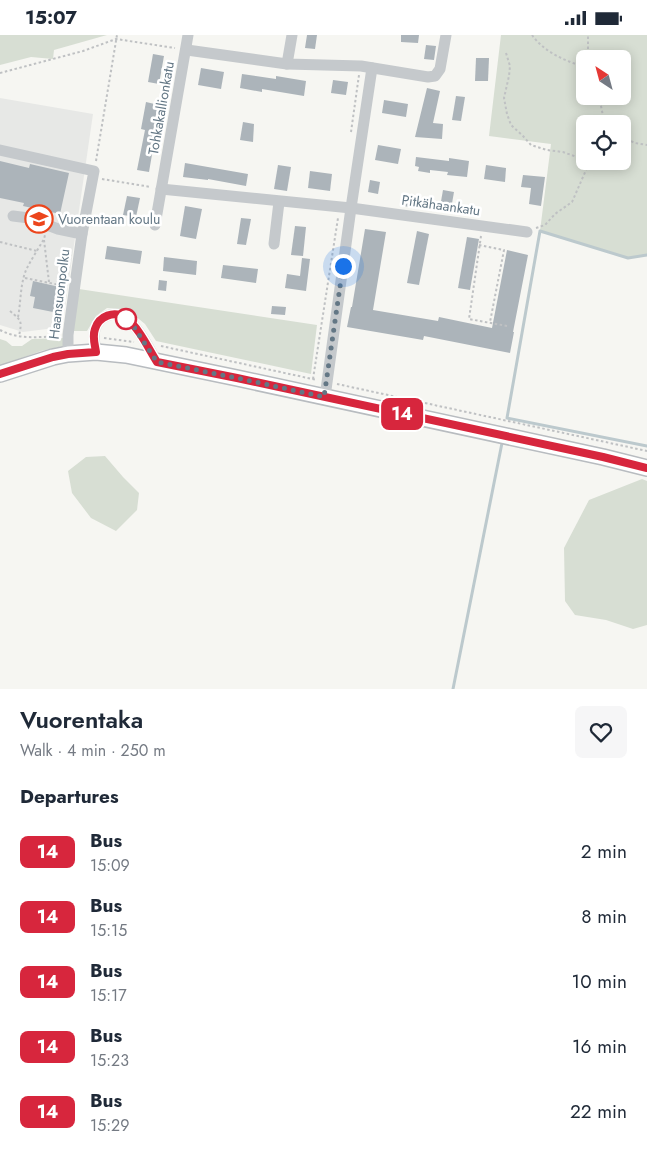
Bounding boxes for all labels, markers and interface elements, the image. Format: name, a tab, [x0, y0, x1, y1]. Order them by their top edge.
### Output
text: 15:07	[25, 4, 77, 31]
north arrow	[576, 50, 631, 105]
map controls	[576, 50, 631, 170]
street label: Tohkakallionkatu	[143, 60, 179, 156]
button: locate	[576, 115, 631, 170]
street label: Pitkähaankatu	[400, 190, 482, 220]
school or university icon: Vuorentaan koulu	[24, 204, 54, 234]
place label: Vuorentaan koulu	[58, 209, 160, 229]
street label: Haansuonpolku	[44, 248, 74, 340]
your location	[331, 254, 356, 279]
unlabelled marker	[115, 308, 137, 330]
line badge: 14	[380, 398, 424, 430]
text: 14	[391, 401, 413, 427]
text: Vuorentaka	[20, 702, 143, 737]
button: heart	[575, 706, 627, 758]
text: Walk · 4 min · 250 m	[20, 739, 166, 762]
text: Departures	[20, 783, 119, 810]
text: Bus	[90, 827, 122, 854]
text: 2 min	[581, 838, 627, 865]
text: 14	[37, 839, 58, 865]
text: 15:09	[90, 854, 130, 877]
text: Bus	[90, 892, 122, 919]
text: 8 min	[581, 903, 627, 930]
text: 14	[37, 904, 58, 930]
text: 15:15	[90, 919, 127, 942]
text: Bus	[90, 957, 122, 984]
text: 10 min	[572, 968, 627, 995]
text: 14	[37, 969, 58, 995]
text: 15:17	[90, 984, 127, 1007]
text: Bus	[90, 1022, 122, 1049]
text: 16 min	[572, 1033, 627, 1060]
text: 14	[37, 1034, 58, 1060]
text: 15:23	[90, 1049, 129, 1072]
text: Bus	[90, 1087, 122, 1114]
text: 22 min	[570, 1098, 627, 1125]
text: 14	[37, 1099, 58, 1125]
text: 15:29	[90, 1114, 129, 1137]

